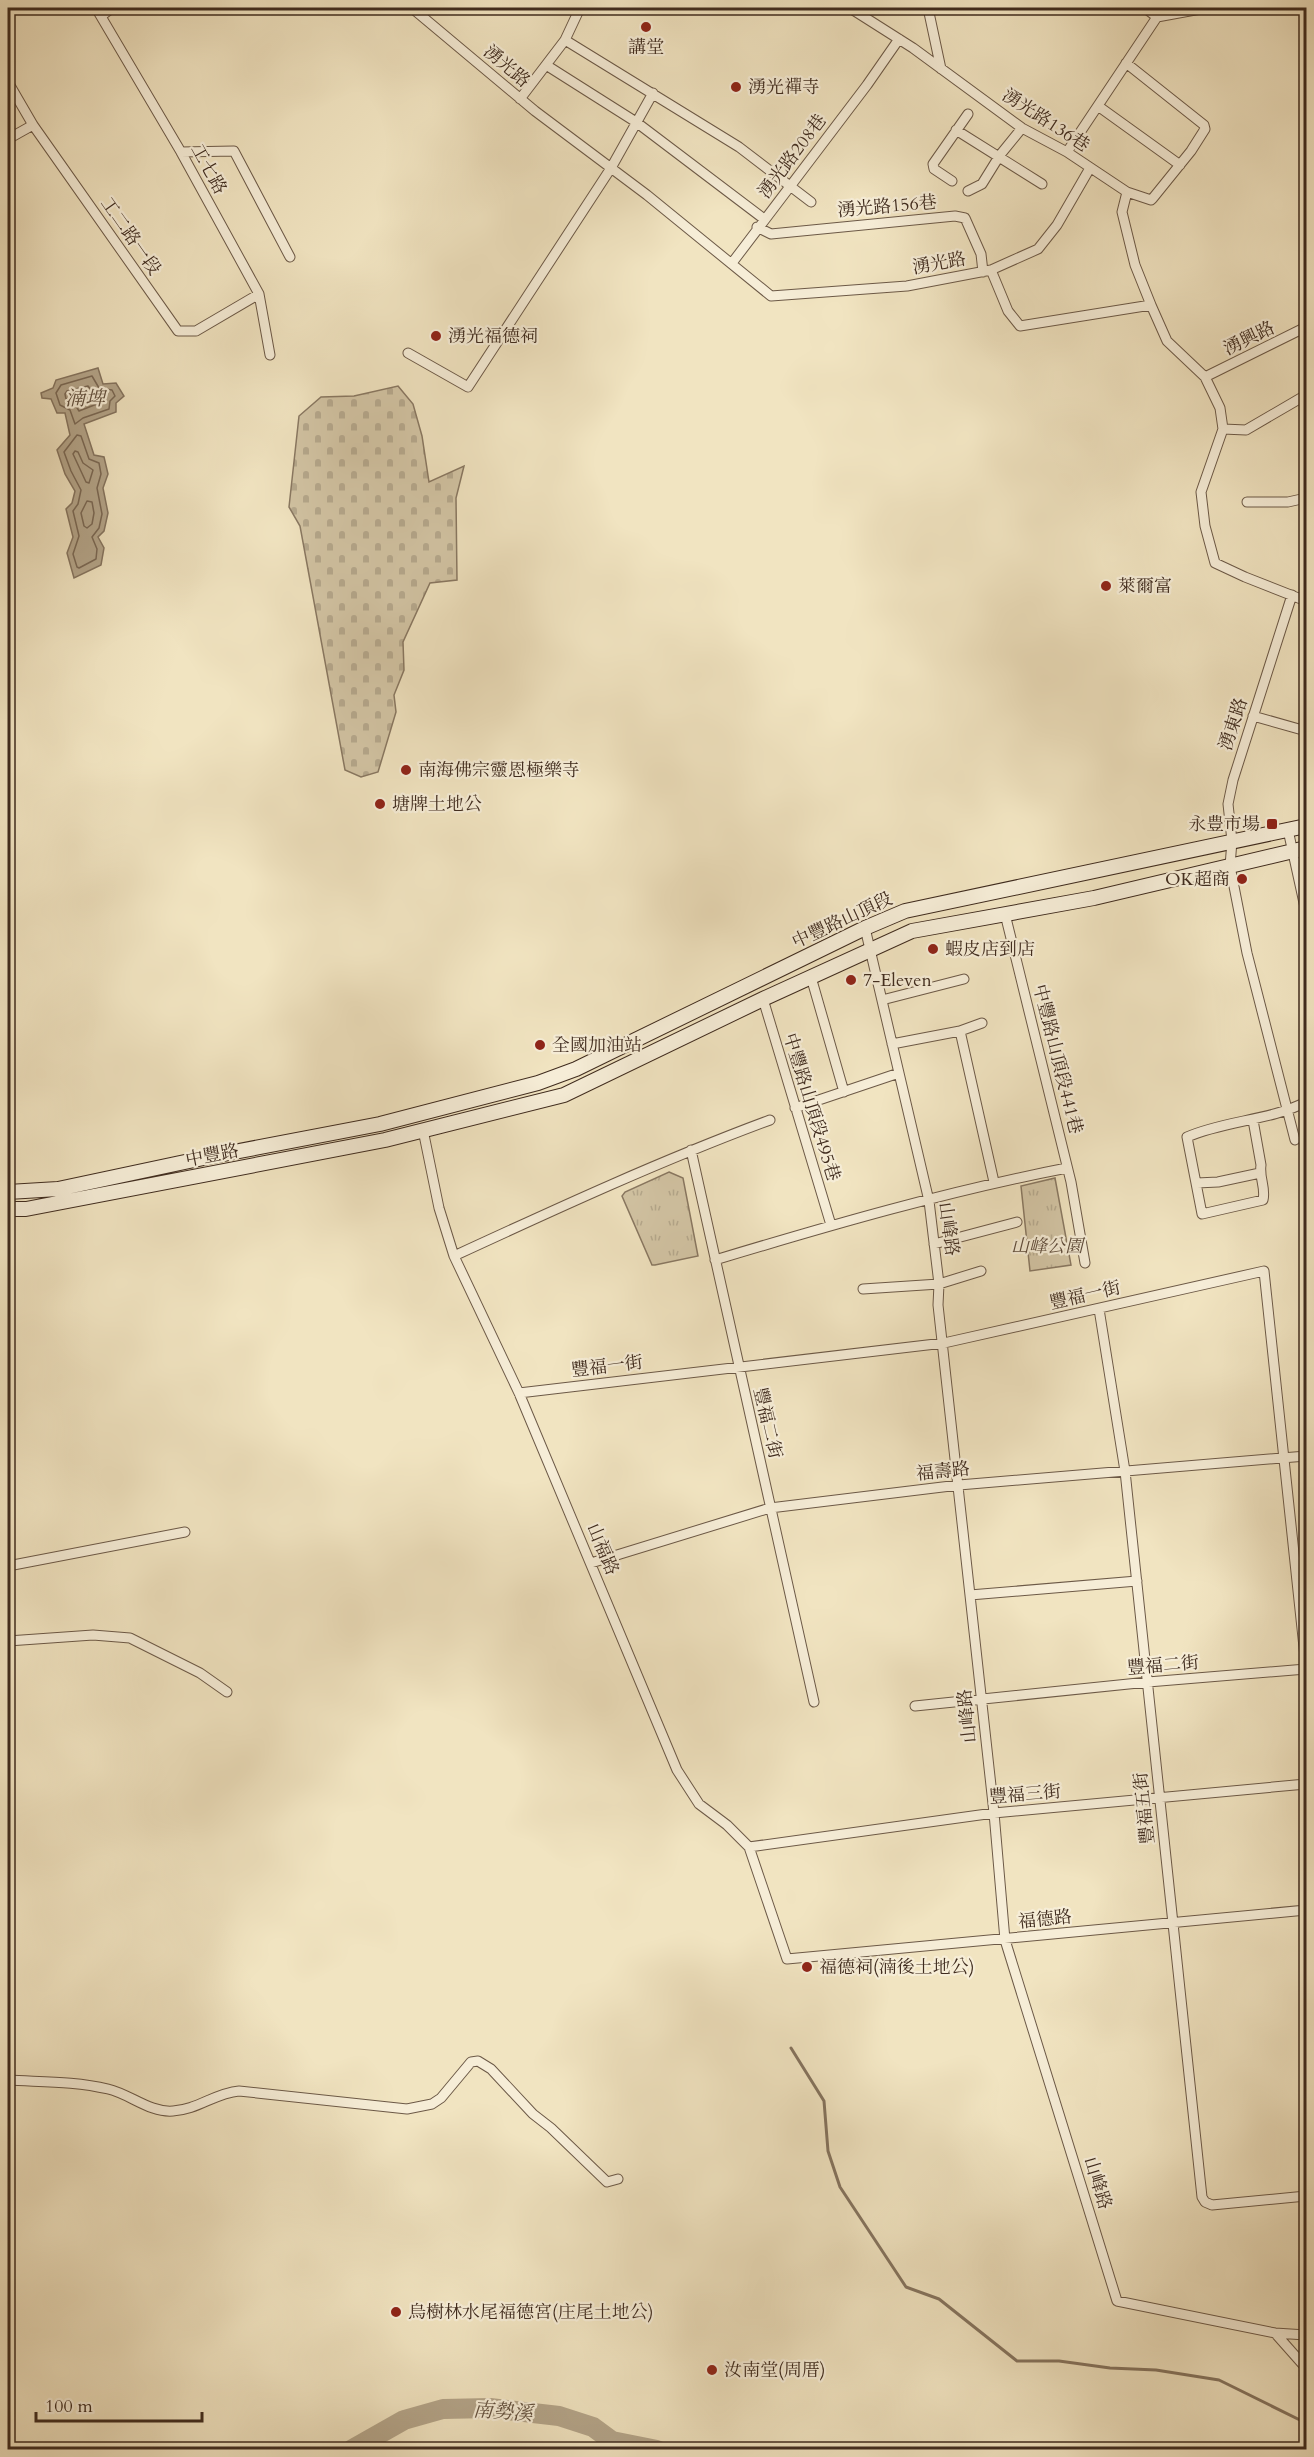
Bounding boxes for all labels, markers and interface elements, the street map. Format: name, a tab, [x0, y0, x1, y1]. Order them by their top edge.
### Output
marker: 講堂	[639, 20, 653, 34]
place label: 講堂	[628, 35, 664, 60]
street label: 湧光路	[478, 39, 535, 93]
place label: 湧光禪寺	[748, 75, 820, 100]
marker: 湧光禪寺	[729, 80, 743, 94]
street label: 湧光路136巷	[997, 83, 1094, 158]
street label: 湧光路208巷	[752, 109, 832, 204]
street label: 工七路	[185, 140, 233, 199]
street label: 湧光路156巷	[836, 190, 938, 223]
street label: 工二路一段	[95, 192, 167, 280]
street label: 湧光路	[910, 246, 968, 280]
street label: 湧興路	[1219, 315, 1279, 362]
place label: 湧光福德祠	[448, 324, 538, 349]
marker: 湧光福德祠	[429, 329, 443, 343]
water label: 湳埤	[65, 385, 108, 412]
place label: 萊爾富	[1118, 574, 1172, 599]
marker: 萊爾富	[1099, 579, 1113, 593]
street label: 湧東路	[1213, 695, 1254, 754]
place label: 南海佛宗靈恩極樂寺	[418, 758, 580, 783]
marker: 南海佛宗靈恩極樂寺	[399, 763, 413, 777]
place label: 塘牌土地公	[392, 792, 482, 817]
marker: 塘牌土地公	[373, 797, 387, 811]
place label: 永豊市場	[1188, 812, 1260, 837]
marker: 永豊市場	[1265, 817, 1279, 831]
place label: OK超商	[1165, 867, 1230, 892]
marker: OK超商	[1235, 872, 1249, 886]
street label: 中豐路山頂段	[788, 886, 896, 955]
place label: 蝦皮店到店	[945, 937, 1035, 962]
marker: 蝦皮店到店	[926, 942, 940, 956]
place label: 7-Eleven	[863, 968, 932, 993]
marker: 7-Eleven	[844, 973, 858, 987]
street label: 中豐路山頂段441巷	[1027, 982, 1088, 1137]
street label: 中豐路山頂段495巷	[777, 1030, 846, 1184]
place label: 全國加油站	[552, 1033, 642, 1058]
marker: 全國加油站	[533, 1038, 547, 1052]
street label: 中豐路	[183, 1138, 241, 1173]
street label: 山峰路	[932, 1201, 965, 1258]
park label: 山峰公園	[1011, 1234, 1086, 1259]
street label: 豐福一街	[1047, 1275, 1123, 1316]
street label: 豐福一街	[570, 1350, 644, 1383]
street label: 豐福二街	[747, 1385, 788, 1461]
street label: 福壽路	[915, 1456, 971, 1487]
street label: 山福路	[580, 1519, 625, 1579]
street label: 豐福二街	[1126, 1650, 1200, 1681]
street label: 山峰路	[952, 1688, 983, 1744]
street label: 豐福五街	[1128, 1771, 1161, 1845]
street label: 豐福三街	[988, 1779, 1062, 1810]
street label: 福德路	[1017, 1904, 1073, 1935]
place label: 福德祠(湳後土地公)	[819, 1955, 974, 1980]
marker: 福德祠(湳後土地公)	[800, 1960, 814, 1974]
street label: 山峰路	[1078, 2154, 1117, 2213]
place label: 烏樹林水尾福德宮(庄尾土地公)	[408, 2300, 653, 2325]
marker: 烏樹林水尾福德宮(庄尾土地公)	[389, 2305, 403, 2319]
place label: 汝南堂(周厝)	[724, 2358, 825, 2383]
marker: 汝南堂(周厝)	[705, 2363, 719, 2377]
scale bar	[36, 2385, 202, 2423]
text: 100 m	[45, 2394, 93, 2419]
water label: 南勢溪	[472, 2396, 536, 2427]

